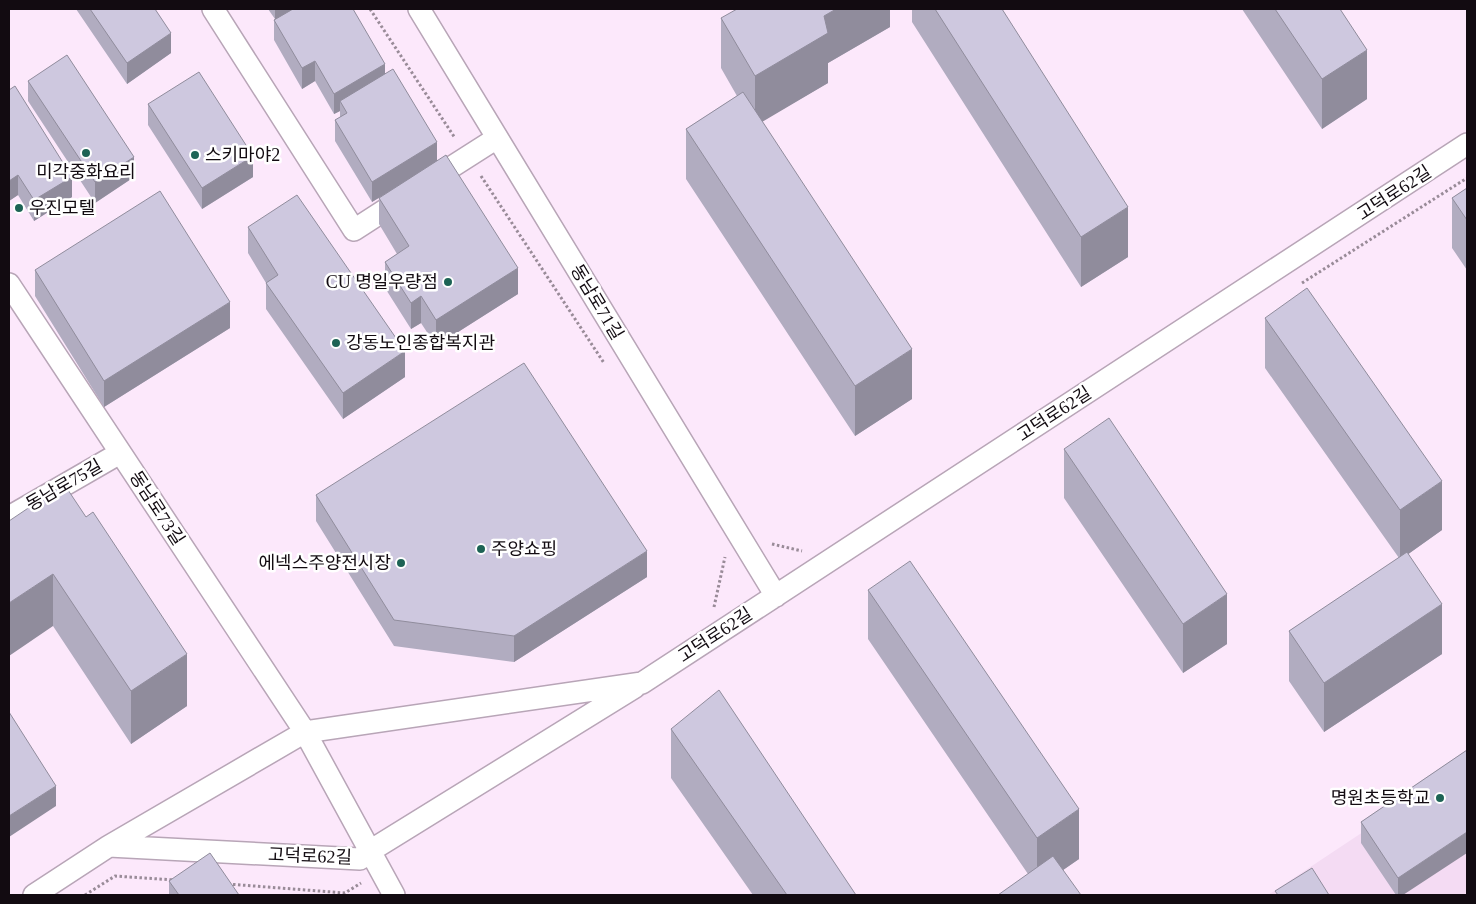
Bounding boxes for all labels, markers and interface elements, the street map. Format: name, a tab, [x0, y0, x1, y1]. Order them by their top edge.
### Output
place label: 스키마야2	[205, 145, 280, 165]
marker: 미각중화요리	[80, 147, 92, 159]
marker: 스키마야2	[189, 149, 201, 161]
place label: 미각중화요리	[36, 162, 136, 182]
street label: 고덕로62길	[1353, 162, 1435, 224]
place label: 우진모텔	[29, 198, 95, 218]
marker: 우진모텔	[13, 202, 25, 214]
street label: 동남로71길	[567, 261, 627, 343]
place label: CU 명일우량점	[326, 272, 438, 292]
marker: CU 명일우량점	[442, 276, 454, 288]
place label: 강동노인종합복지관	[346, 333, 495, 353]
marker: 강동노인종합복지관	[330, 337, 342, 349]
street label: 고덕로62길	[1013, 383, 1095, 445]
street label: 동남로75길	[23, 455, 105, 515]
street label: 동남로73길	[126, 467, 188, 549]
place label: 주양쇼핑	[491, 539, 557, 559]
marker: 주양쇼핑	[475, 543, 487, 555]
place label: 에넥스주양전시장	[259, 553, 391, 573]
marker: 에넥스주양전시장	[395, 557, 407, 569]
street label: 고덕로62길	[674, 604, 756, 666]
place label: 명원초등학교	[1331, 788, 1430, 808]
marker: 명원초등학교	[1434, 792, 1446, 804]
street label: 고덕로62길	[268, 845, 352, 867]

